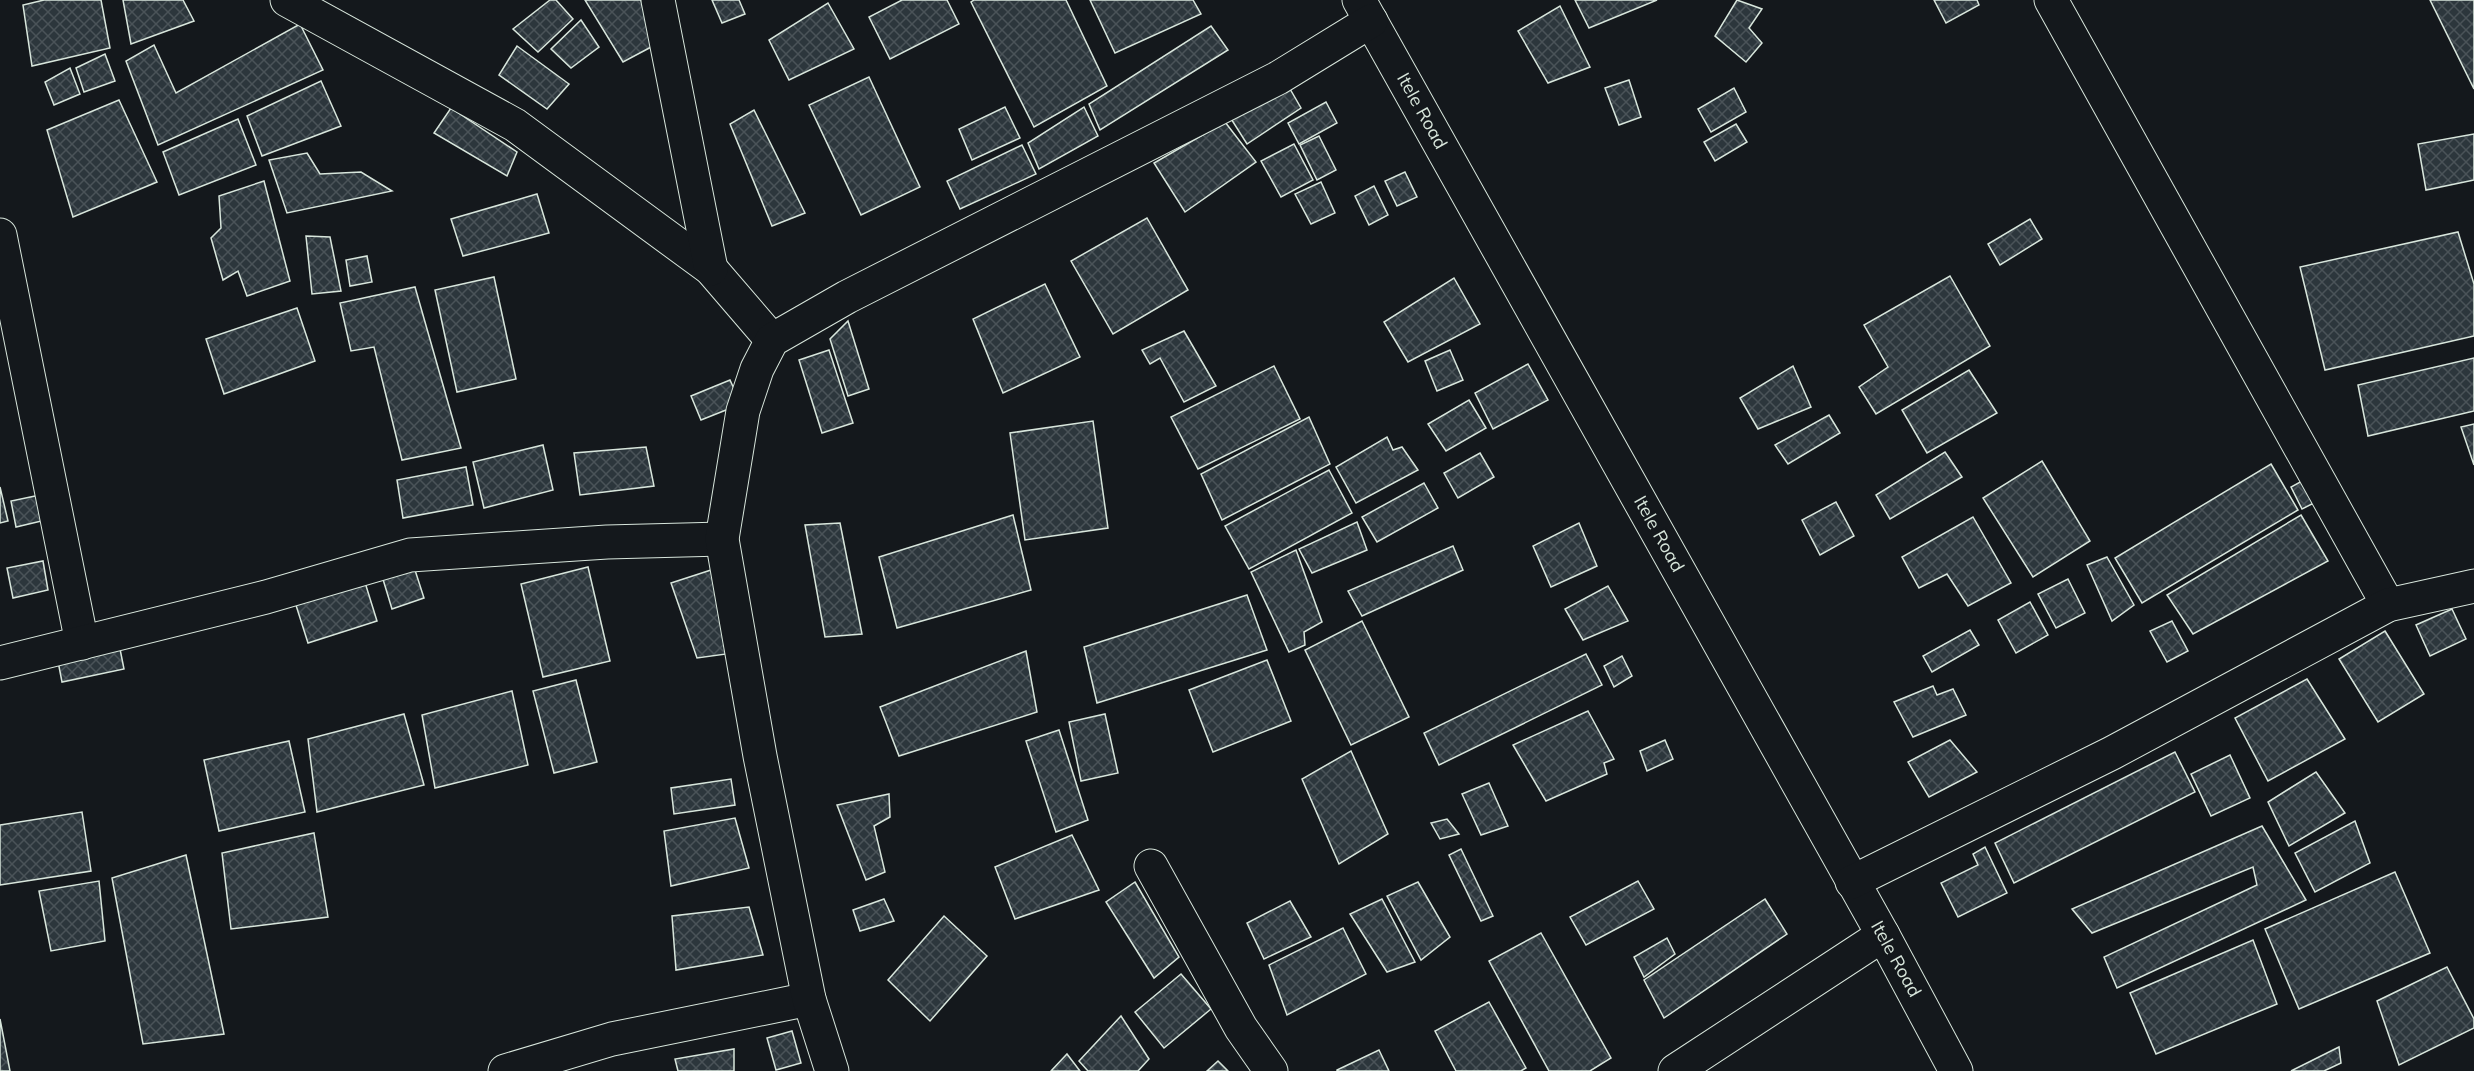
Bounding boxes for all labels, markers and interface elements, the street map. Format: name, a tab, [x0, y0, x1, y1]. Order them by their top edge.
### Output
street label: Itele Road	[1392, 69, 1453, 153]
street label: Itele Road	[1629, 492, 1690, 576]
street label: Itele Road	[1866, 917, 1927, 1001]

